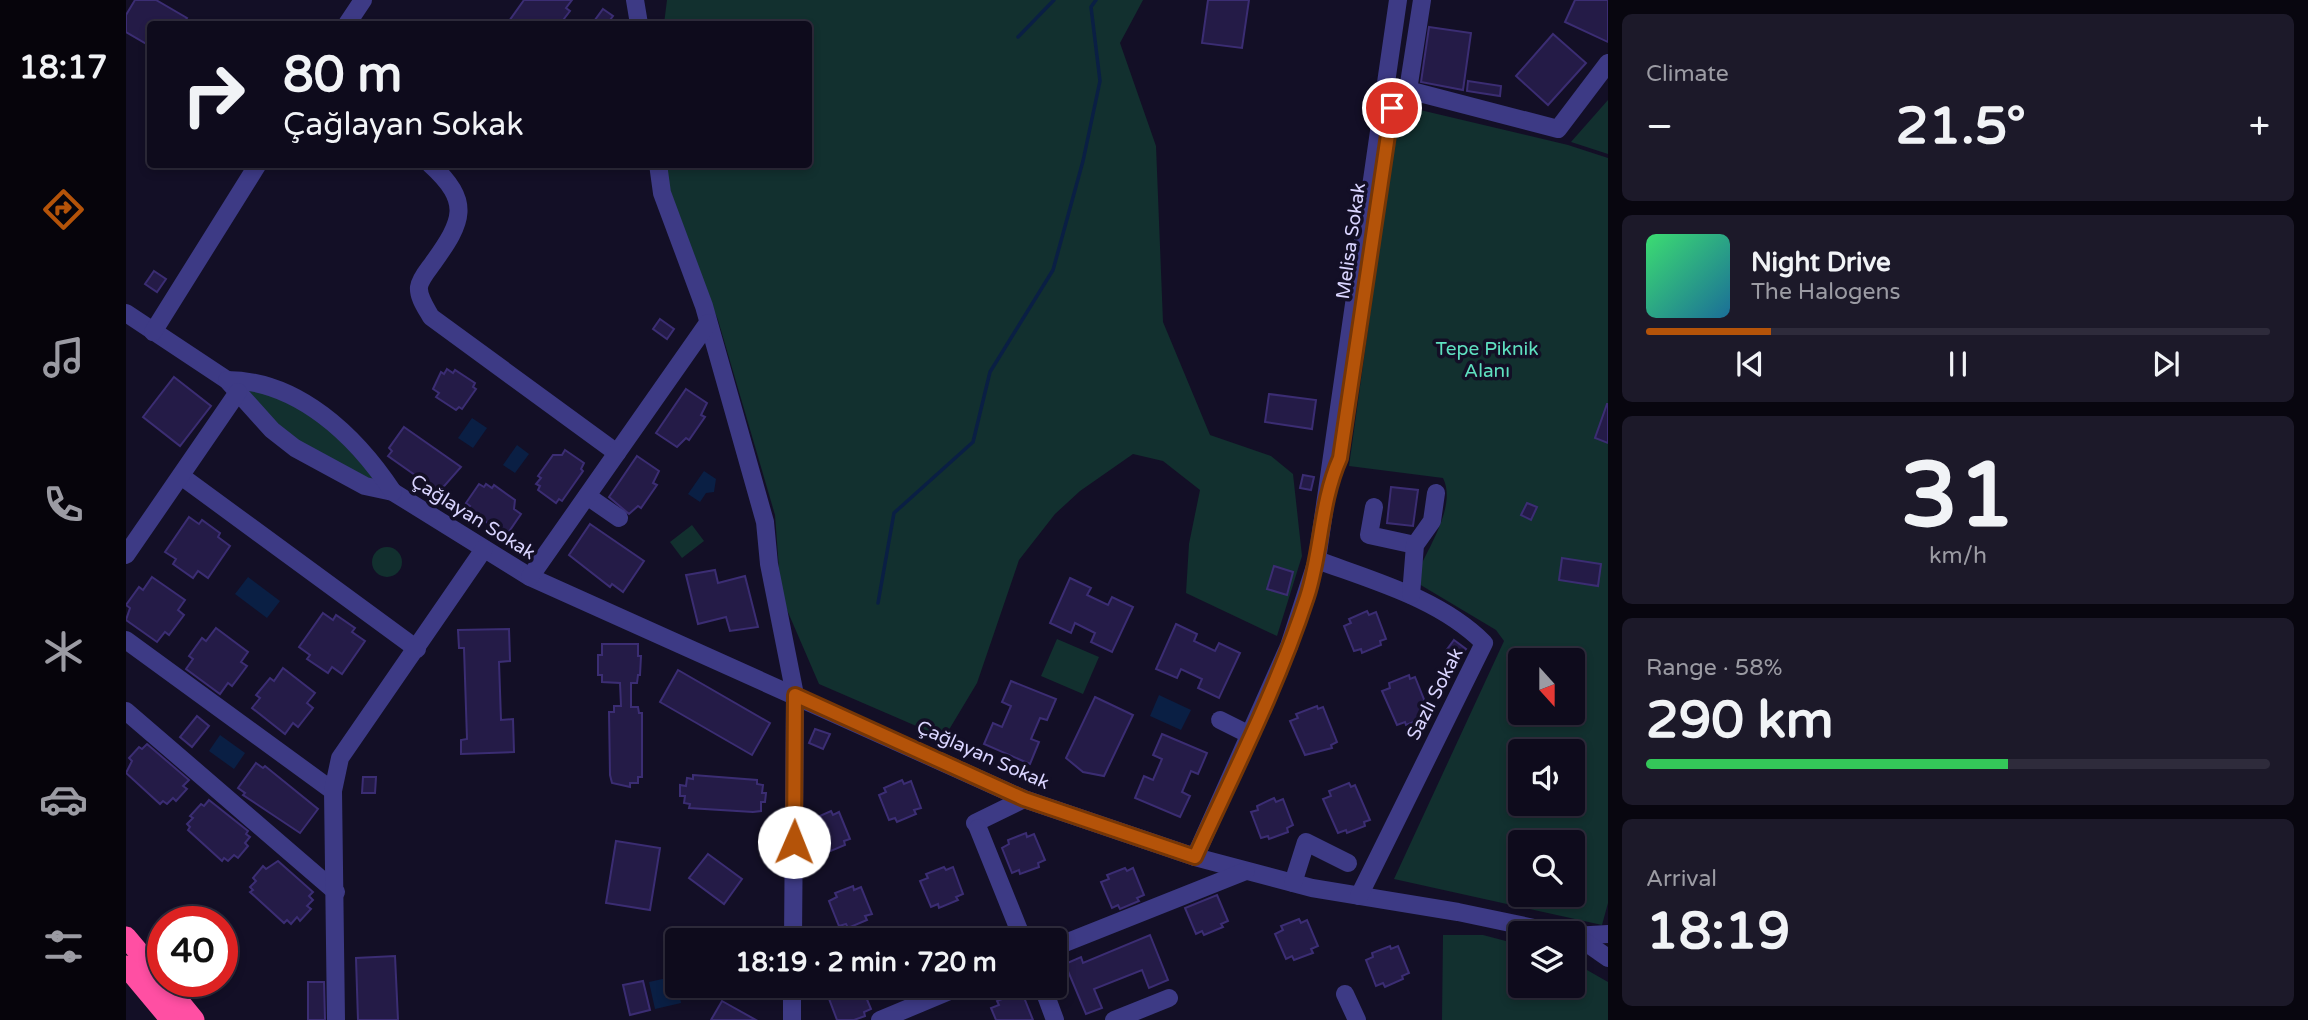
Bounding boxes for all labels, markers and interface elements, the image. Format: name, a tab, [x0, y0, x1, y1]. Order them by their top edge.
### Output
text: 80 m	[283, 46, 402, 105]
text: 18:17	[19, 49, 107, 87]
icon: right	[168, 49, 259, 140]
text: Climate	[1646, 60, 1729, 88]
pin	[1362, 78, 1422, 138]
icon: arrive	[1373, 89, 1411, 127]
text: 21.5°	[1896, 95, 2026, 158]
text: −	[1646, 104, 1673, 150]
text: +	[2249, 104, 2270, 150]
text: Çağlayan Sokak	[283, 106, 524, 144]
street label: Melisa Sokak	[1332, 181, 1370, 301]
icon: directions	[39, 185, 88, 234]
text: Night Drive	[1751, 247, 1891, 278]
text: The Halogens	[1751, 278, 1900, 306]
icon: music	[39, 333, 88, 382]
park label: Tepe Piknik Alanı	[1435, 338, 1539, 382]
icon: previous	[1731, 345, 1769, 383]
icon: pause	[1939, 345, 1977, 383]
icon: next	[2147, 345, 2185, 383]
text: 31	[1901, 441, 2015, 551]
street label: Çağlayan Sokak	[407, 470, 539, 564]
icon: phone	[39, 480, 88, 529]
text: km/h	[1929, 542, 1987, 570]
icon: climate	[39, 627, 88, 676]
street label: Sazlı Sokak	[1402, 644, 1468, 744]
north arrow	[1508, 648, 1586, 724]
map controls	[1508, 648, 1585, 998]
text: Range · 58%	[1646, 654, 1782, 682]
text: 290 km	[1646, 689, 1834, 752]
street label: Çağlayan Sokak	[913, 716, 1053, 794]
button: sound	[1508, 739, 1585, 816]
icon: car	[39, 775, 88, 824]
position arrow	[757, 805, 831, 879]
button: search	[1508, 830, 1585, 907]
text: Arrival	[1646, 865, 1717, 893]
text: 18:19	[1646, 900, 1790, 963]
speed limit sign: 40	[147, 906, 238, 997]
button: layers	[1508, 921, 1585, 998]
icon: filters	[39, 922, 88, 971]
text: 18:19 · 2 min · 720 m	[735, 947, 997, 978]

